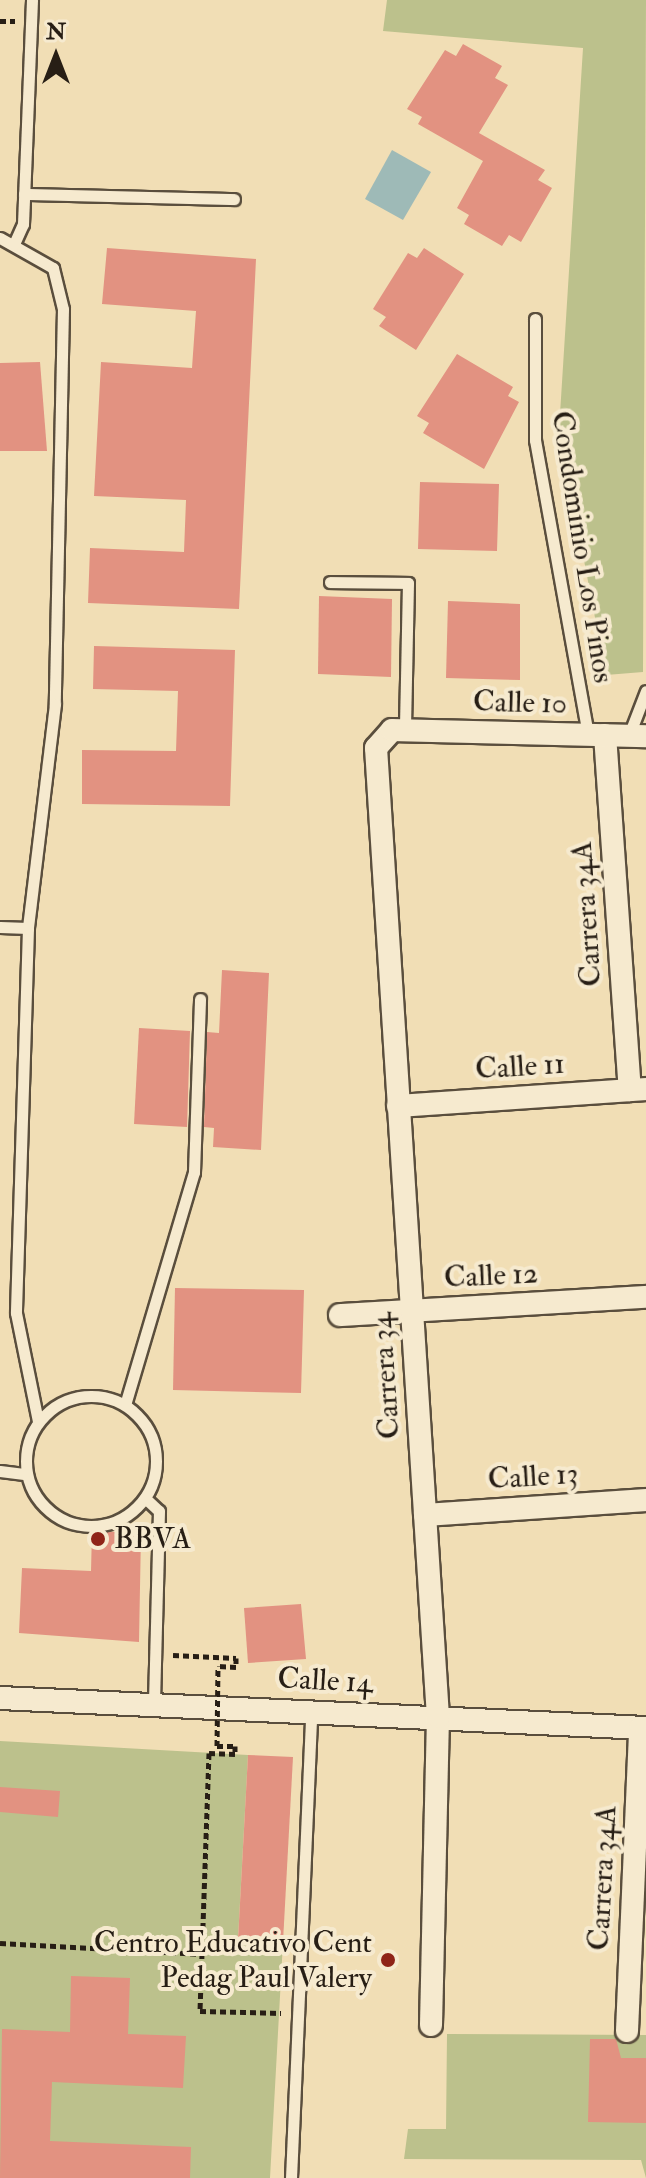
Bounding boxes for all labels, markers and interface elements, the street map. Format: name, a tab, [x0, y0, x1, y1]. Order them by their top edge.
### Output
north arrow	[16, 16, 96, 96]
text: N	[46, 18, 66, 46]
street label: Condominio Los Pinos	[543, 409, 621, 685]
street label: Calle 10	[473, 684, 567, 722]
street label: Carrera 34A	[564, 840, 610, 988]
street label: Calle 11	[474, 1046, 566, 1088]
street label: Calle 12	[443, 1256, 539, 1296]
street label: Carrera 34	[364, 1312, 408, 1440]
street label: Calle 13	[487, 1456, 579, 1498]
place label: BBVA	[114, 1521, 191, 1557]
marker: BBVA	[89, 1530, 107, 1548]
street label: Calle 14	[277, 1661, 373, 1701]
street label: Carrera 34A	[581, 1804, 625, 1952]
place label: Centro Educativo Cent Pedag Paul Valery	[94, 1925, 372, 1996]
marker: Centro Educativo Cent Pedag Paul Valery	[379, 1951, 397, 1969]

